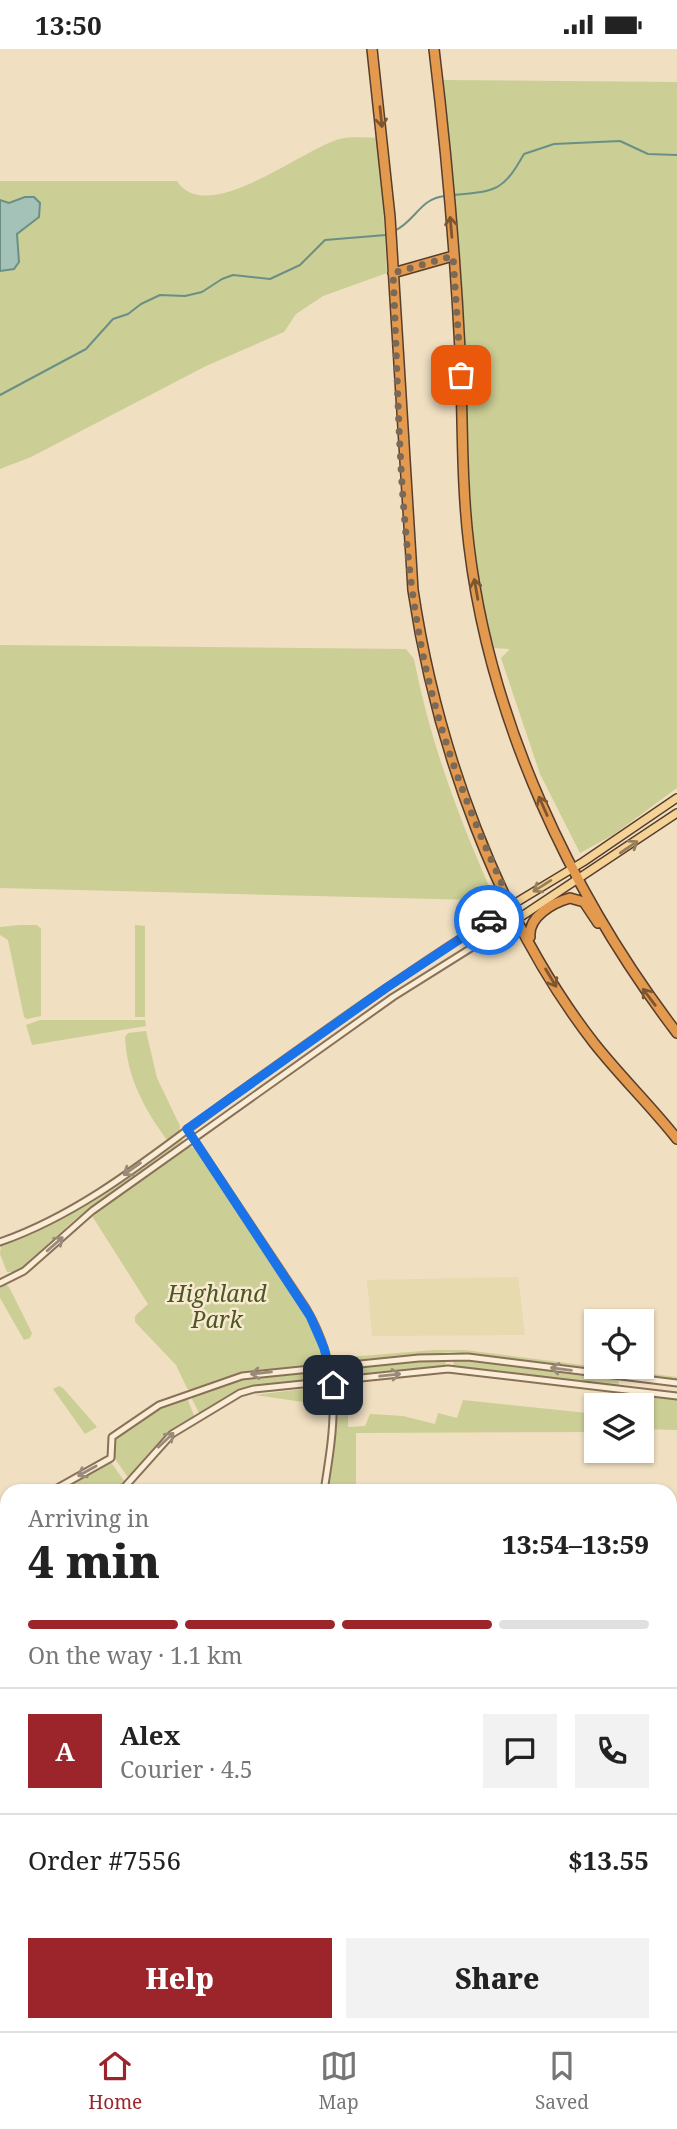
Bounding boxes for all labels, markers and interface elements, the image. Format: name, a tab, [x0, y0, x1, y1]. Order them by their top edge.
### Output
text: 13:50	[35, 7, 102, 43]
one-way arrow	[375, 105, 388, 127]
one-way arrow	[444, 216, 457, 239]
pin	[431, 345, 491, 405]
icon: bag	[442, 356, 480, 394]
one-way arrow	[469, 578, 482, 601]
one-way arrow	[536, 795, 549, 817]
one-way arrow	[619, 839, 638, 854]
one-way arrow	[533, 880, 553, 894]
courier	[454, 885, 524, 955]
icon: car	[470, 901, 508, 939]
one-way arrow	[545, 967, 559, 987]
one-way arrow	[642, 988, 657, 1006]
one-way arrow	[123, 1162, 142, 1176]
one-way arrow	[46, 1236, 64, 1252]
park label: Highland Park	[166, 1277, 267, 1335]
map controls	[584, 1309, 654, 1463]
button: locate	[584, 1309, 654, 1379]
pin	[303, 1355, 363, 1415]
one-way arrow	[550, 1362, 573, 1375]
icon: home	[314, 1366, 352, 1404]
one-way arrow	[251, 1367, 273, 1380]
one-way arrow	[378, 1368, 401, 1381]
button: layers	[584, 1393, 654, 1463]
one-way arrow	[157, 1432, 175, 1448]
one-way arrow	[77, 1464, 97, 1478]
text: Arriving in	[28, 1502, 149, 1534]
text: 13:54–13:59	[502, 1526, 649, 1562]
text: 4 min	[28, 1529, 160, 1591]
text: On the way · 1.1 km	[28, 1639, 243, 1671]
button: chat	[483, 1714, 557, 1788]
button: phone	[575, 1714, 649, 1788]
text: Alex	[120, 1717, 180, 1753]
text: A	[55, 1733, 75, 1769]
text: Courier · 4.5	[120, 1753, 253, 1785]
text: Order #7556	[28, 1842, 181, 1878]
text: $13.55	[568, 1842, 649, 1878]
button: Help	[28, 1938, 332, 2018]
button: Share	[346, 1938, 649, 2018]
tab: Home	[88, 2047, 142, 2115]
tab: Map	[319, 2047, 359, 2115]
tab: Saved	[535, 2047, 589, 2115]

